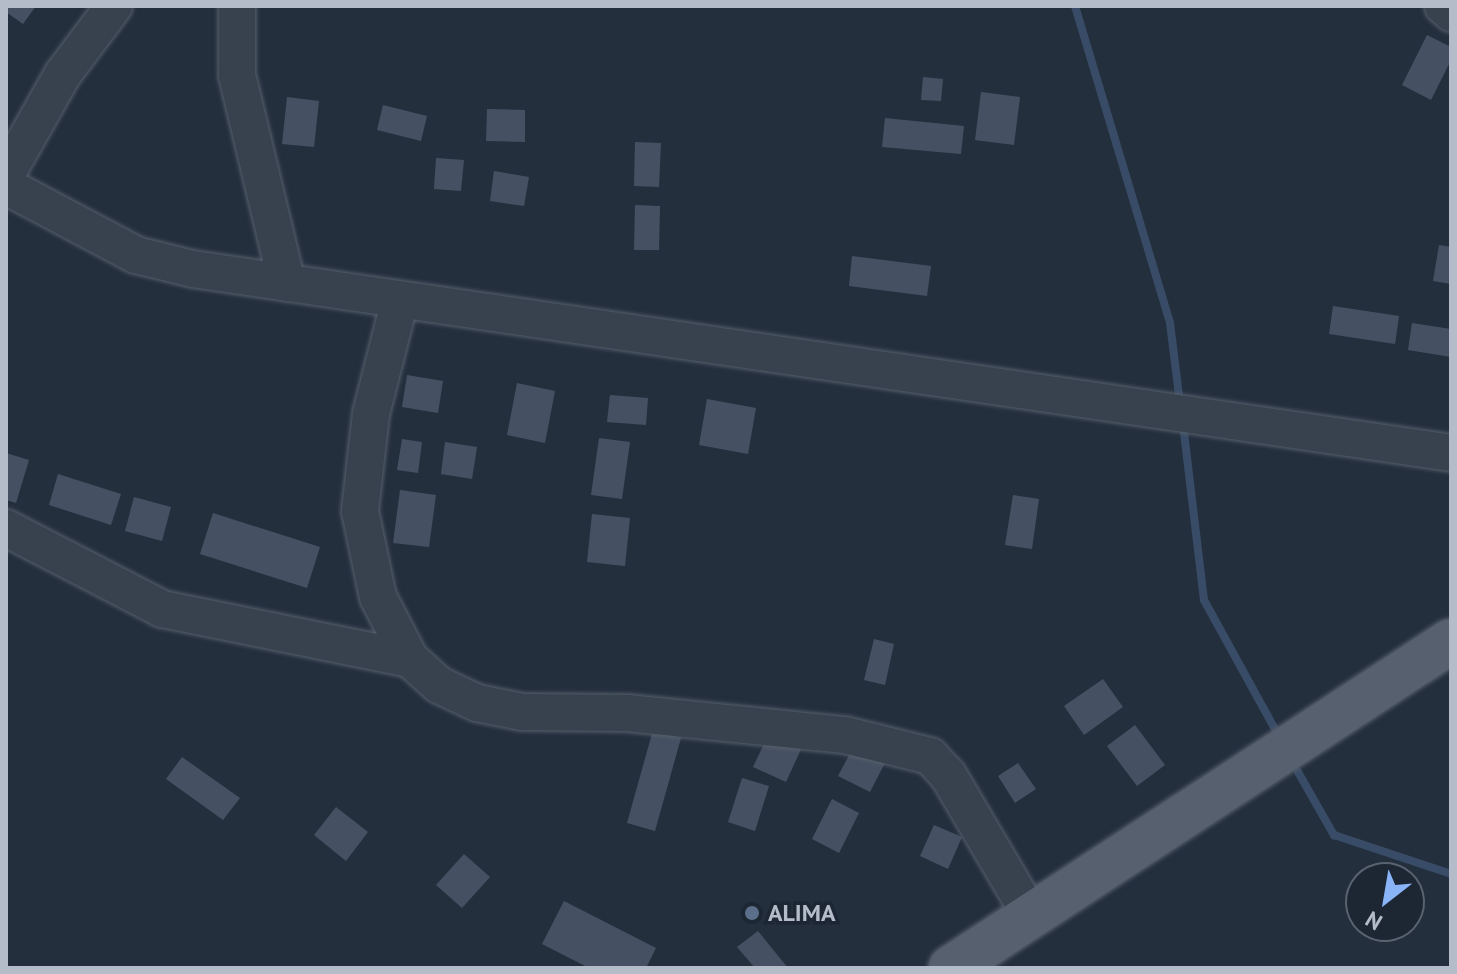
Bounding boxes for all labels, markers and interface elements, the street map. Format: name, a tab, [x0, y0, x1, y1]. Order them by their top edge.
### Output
north arrow	[1345, 862, 1425, 942]
place label: ALIMA	[768, 899, 835, 927]
marker: ALIMA	[743, 904, 761, 922]
text: N	[1360, 905, 1387, 937]

